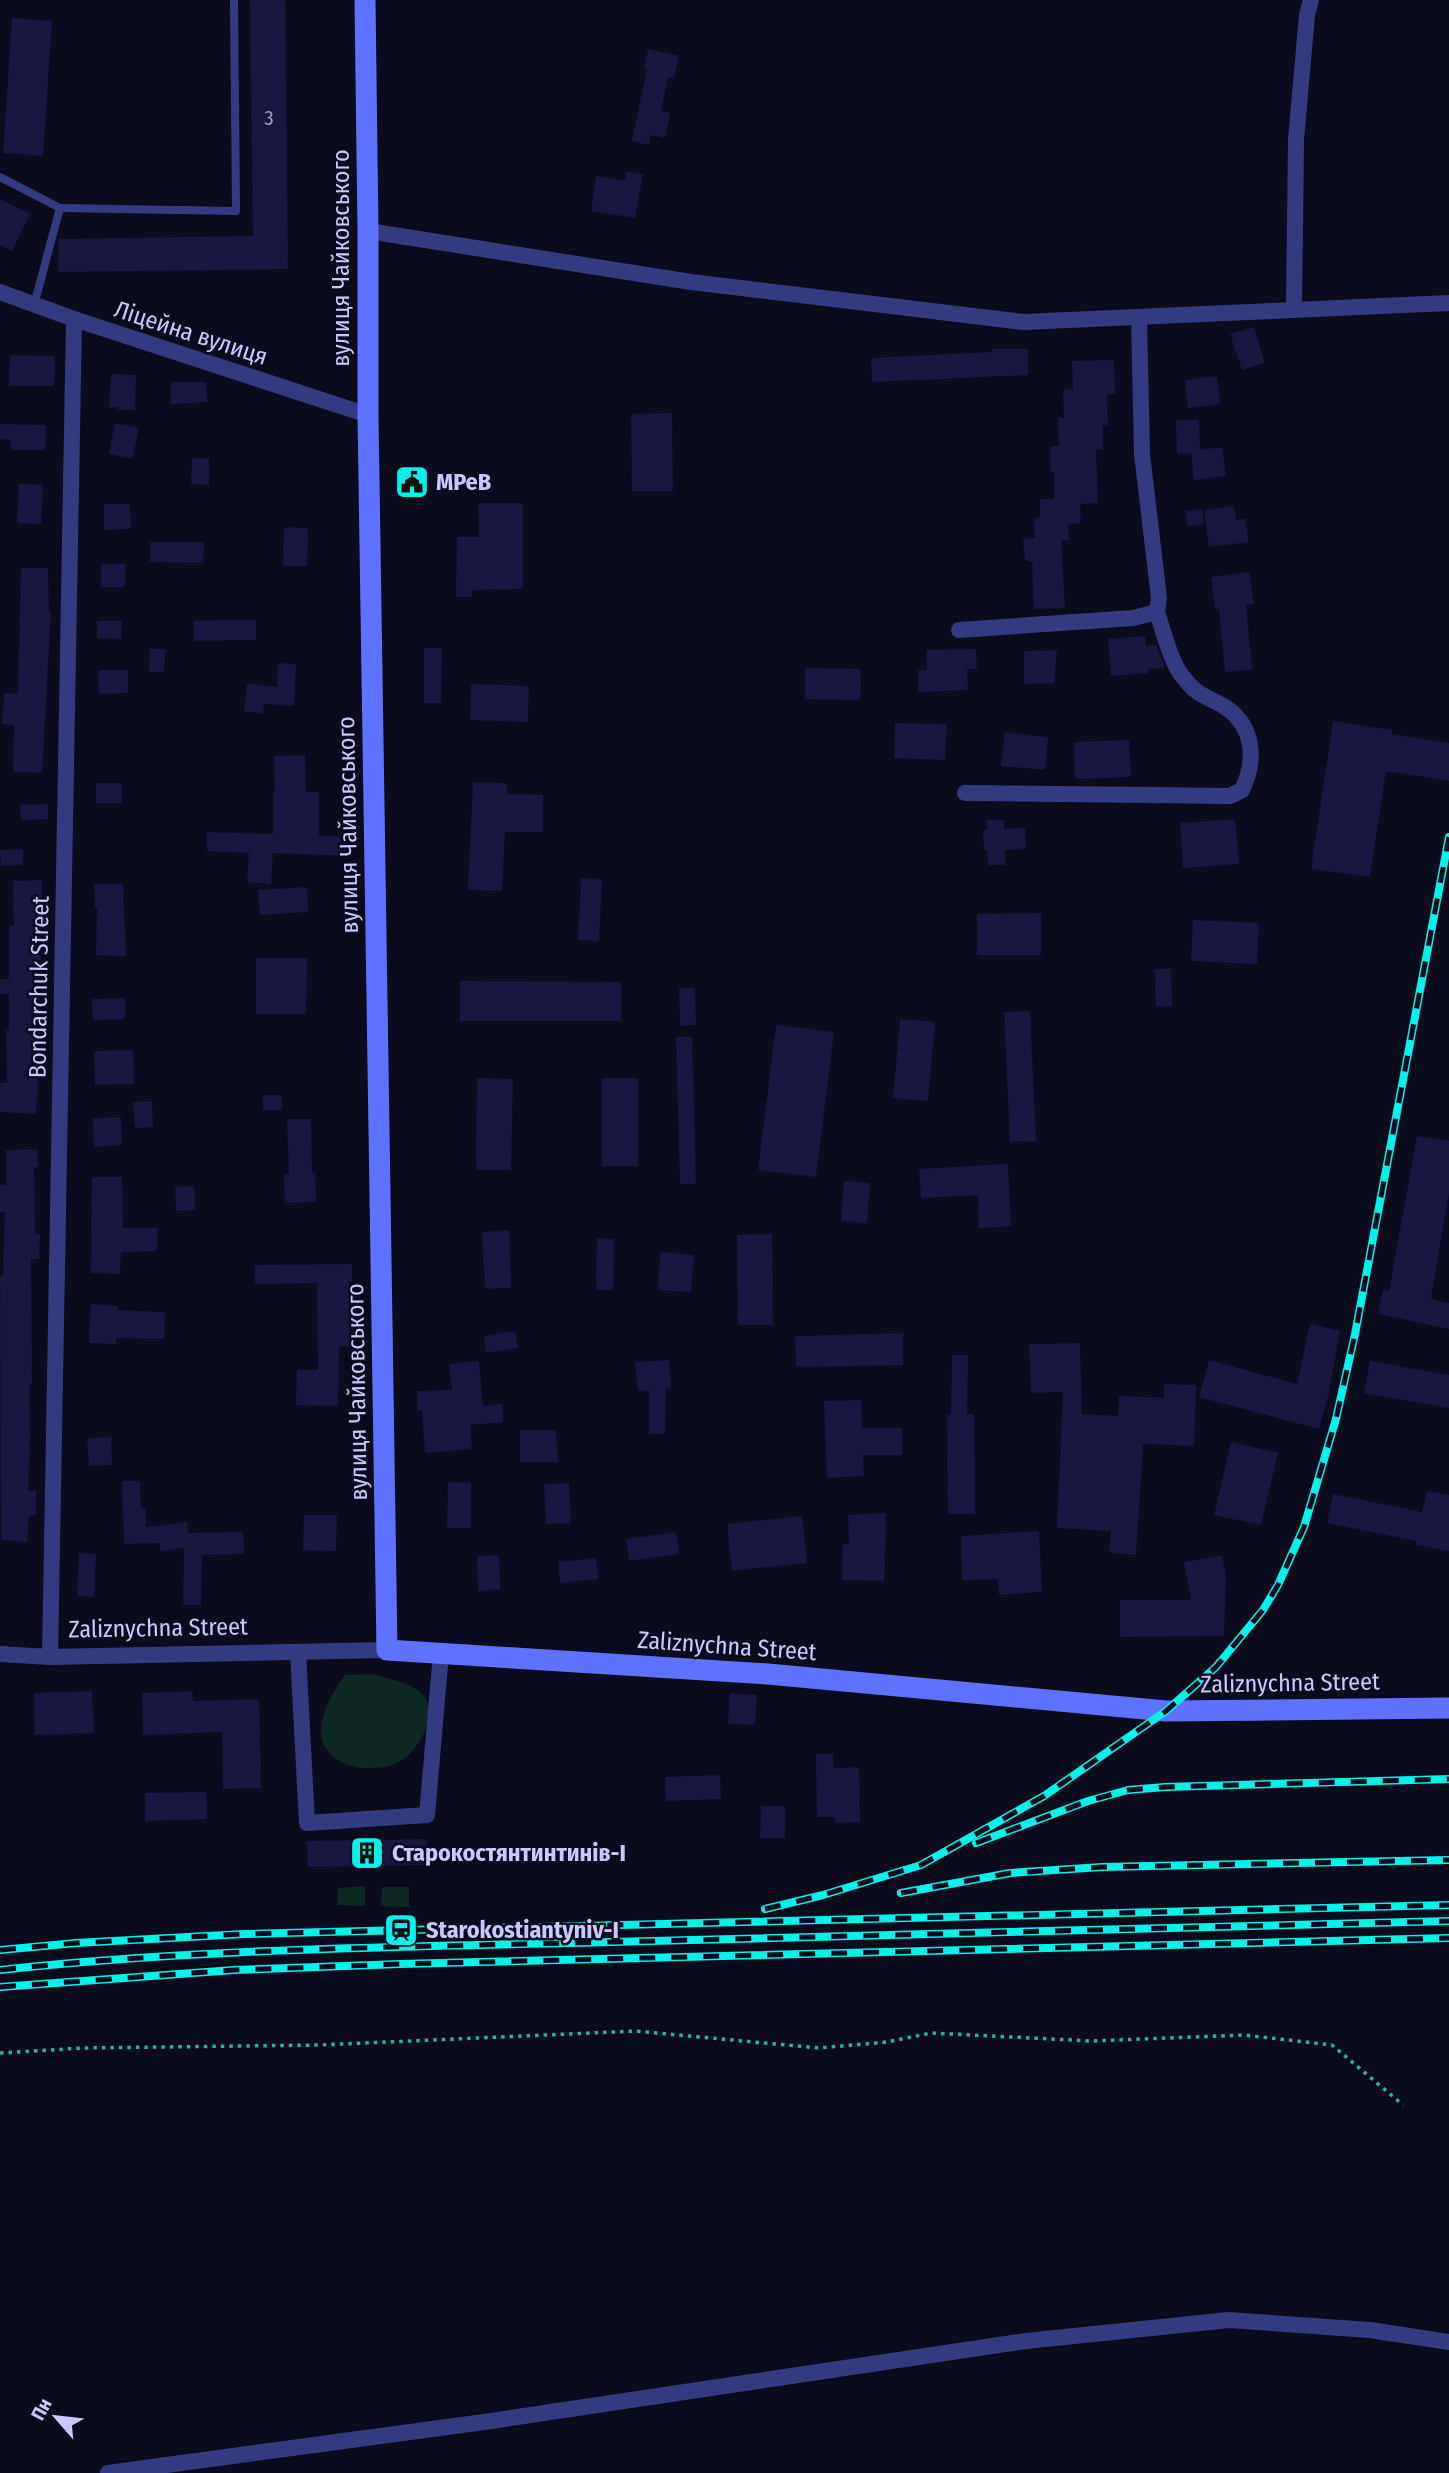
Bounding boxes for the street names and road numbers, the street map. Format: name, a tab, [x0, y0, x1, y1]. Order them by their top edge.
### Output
street label: вулиця Чайковського	[327, 149, 355, 367]
street label: Ліцейна вулиця	[111, 295, 271, 371]
street label: вулиця Чайковського	[332, 716, 364, 934]
street label: Bondarchuk Street	[23, 896, 55, 1078]
street label: вулиця Чайковського	[341, 1283, 373, 1501]
street label: Zaliznychna Street	[68, 1612, 248, 1644]
street label: Zaliznychna Street	[637, 1626, 818, 1666]
street label: Zaliznychna Street	[1200, 1667, 1380, 1699]

